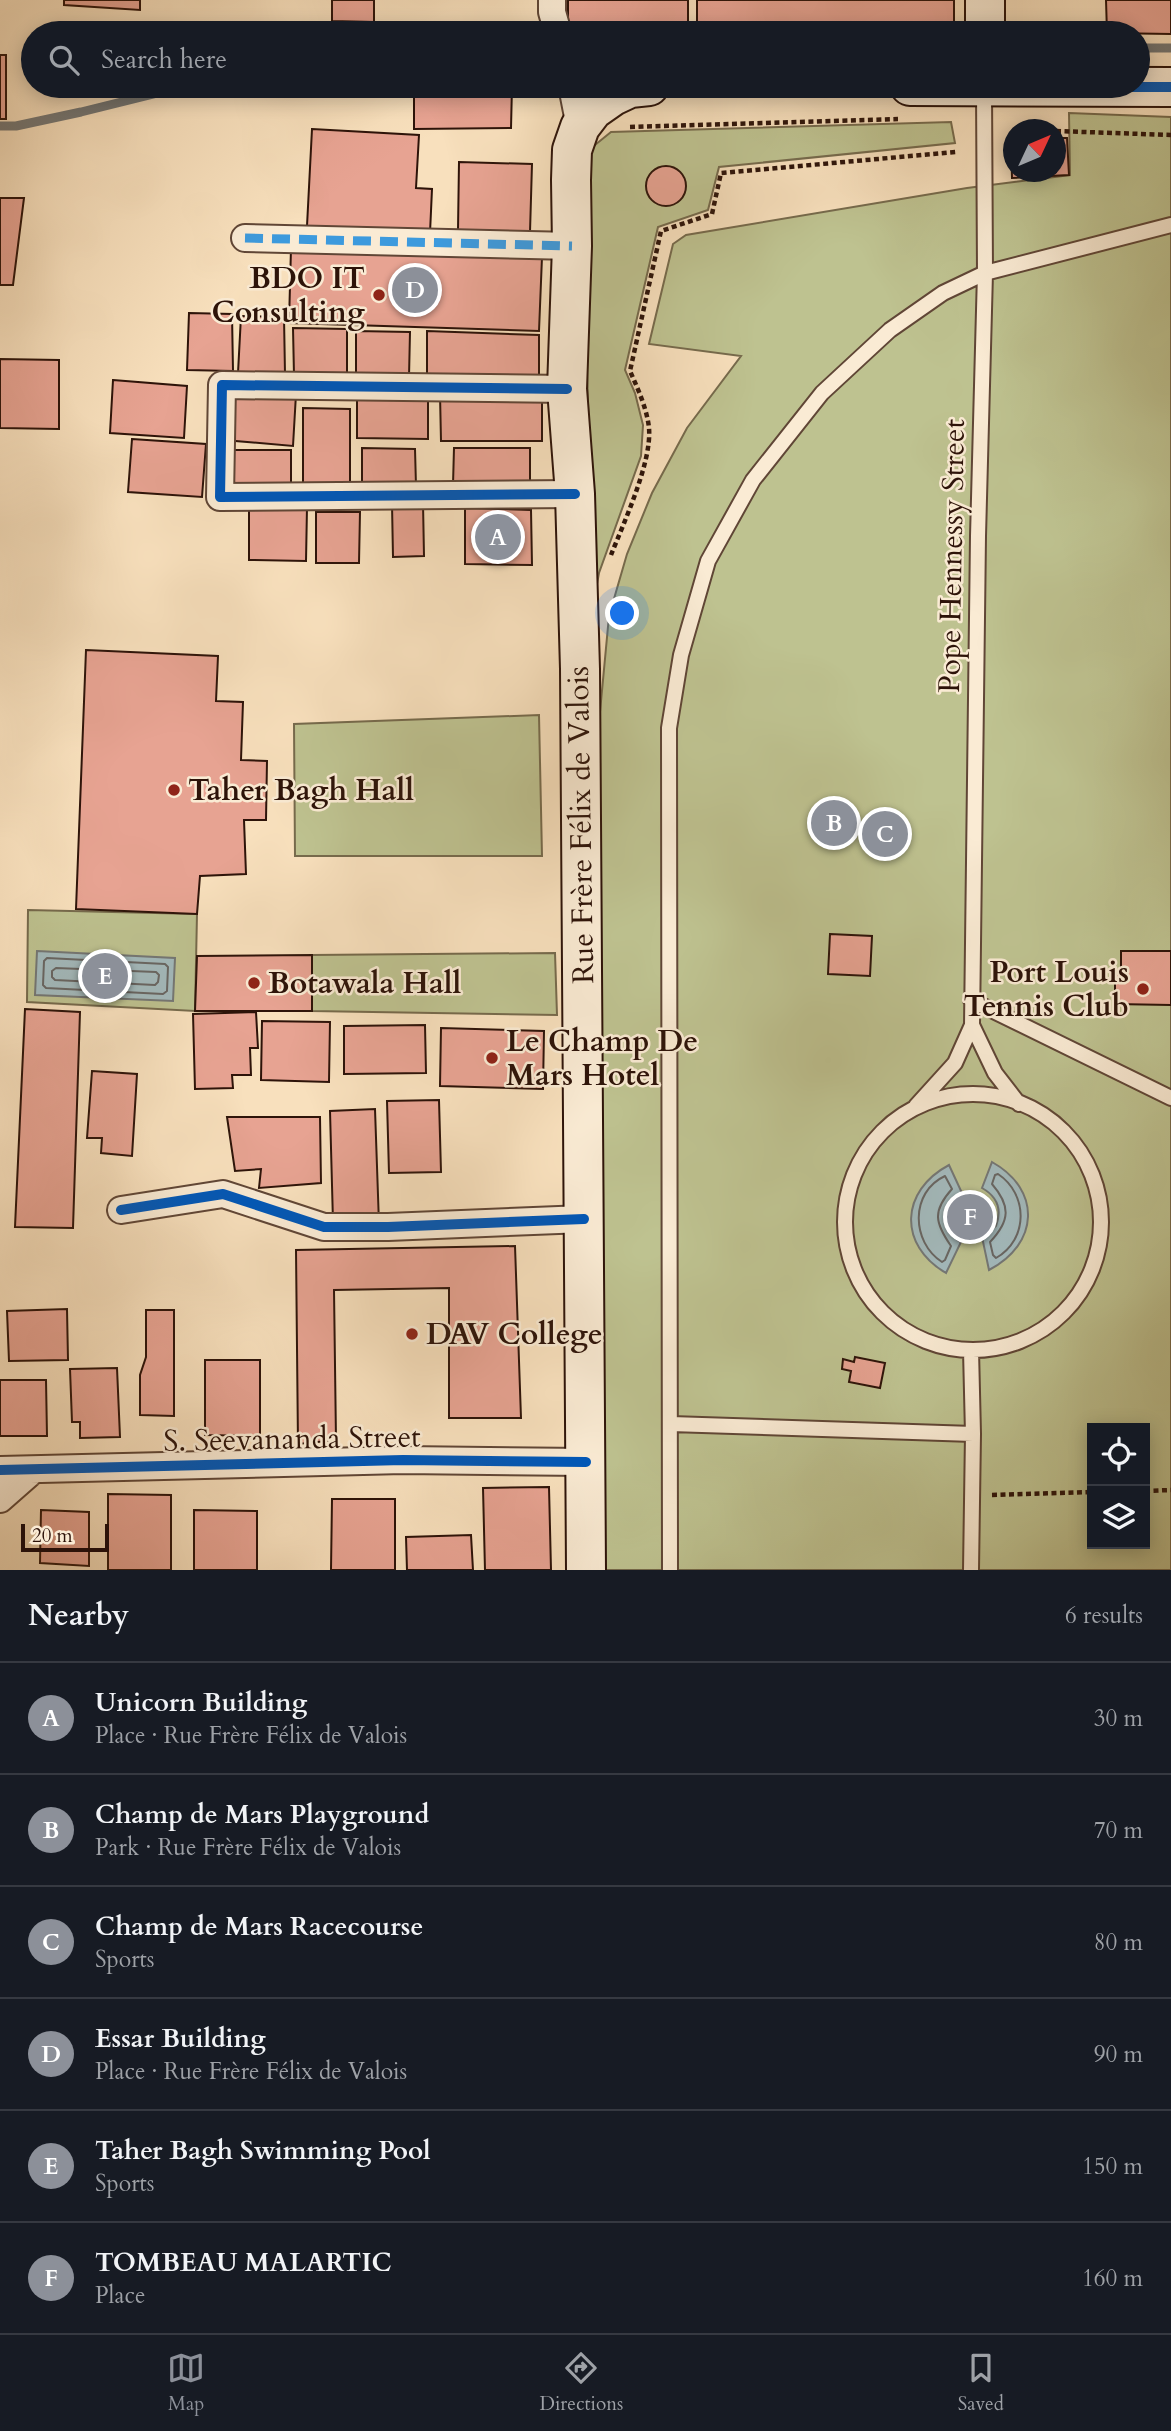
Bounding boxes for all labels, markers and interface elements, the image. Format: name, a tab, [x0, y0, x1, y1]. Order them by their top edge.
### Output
search box	[21, 21, 1150, 98]
icon: search	[45, 41, 83, 79]
text: Search here	[101, 42, 227, 77]
north arrow	[1003, 119, 1066, 182]
place label: BDO IT Consulting	[212, 258, 365, 333]
pin: D	[392, 264, 438, 316]
marker: BDO IT Consulting	[371, 287, 387, 303]
street label: Pope Hennessy Street	[929, 418, 975, 693]
pin: A	[475, 511, 521, 563]
your location	[605, 596, 639, 630]
street label: Rue Frère Félix de Valois	[558, 666, 604, 984]
place label: Taher Bagh Hall	[188, 770, 414, 811]
marker: Taher Bagh Hall	[166, 782, 182, 798]
pin: B	[811, 797, 857, 849]
pin: C	[862, 808, 908, 860]
pin: E	[82, 950, 128, 1002]
place label: Port Louis Tennis Club	[963, 952, 1129, 1027]
place label: Botawala Hall	[268, 963, 462, 1004]
marker: Botawala Hall	[246, 975, 262, 991]
marker: Port Louis Tennis Club	[1135, 981, 1151, 997]
place label: Le Champ De Mars Hotel	[506, 1021, 698, 1096]
marker: Le Champ De Mars Hotel	[484, 1050, 500, 1066]
pin: F	[947, 1191, 993, 1243]
place label: DAV College	[426, 1314, 603, 1355]
marker: DAV College	[404, 1326, 420, 1342]
street label: S. Seevananda Street	[163, 1416, 422, 1462]
map controls	[1087, 1423, 1150, 1549]
button: locate	[1087, 1423, 1150, 1486]
button: layers	[1087, 1486, 1150, 1549]
scale bar	[21, 1521, 108, 1553]
text: 20 m	[32, 1523, 73, 1549]
text: Nearby	[28, 1595, 129, 1636]
text: 6 results	[1065, 1600, 1143, 1631]
text: Unicorn Building	[95, 1685, 307, 1720]
text: A	[42, 1703, 60, 1734]
text: 30 m	[1094, 1703, 1143, 1734]
text: Place · Rue Frère Félix de Valois	[95, 1720, 407, 1751]
text: Champ de Mars Playground	[95, 1797, 429, 1832]
text: B	[43, 1815, 59, 1846]
text: 70 m	[1094, 1815, 1143, 1846]
text: Park · Rue Frère Félix de Valois	[95, 1832, 401, 1863]
text: Champ de Mars Racecourse	[95, 1909, 423, 1944]
text: C	[42, 1927, 60, 1958]
text: 80 m	[1094, 1927, 1143, 1958]
text: Sports	[95, 1944, 155, 1975]
text: Essar Building	[95, 2021, 266, 2056]
text: D	[41, 2039, 61, 2070]
text: 90 m	[1094, 2039, 1143, 2070]
text: Place · Rue Frère Félix de Valois	[95, 2056, 407, 2087]
text: Taher Bagh Swimming Pool	[95, 2133, 431, 2168]
text: E	[44, 2151, 58, 2182]
text: 150 m	[1082, 2151, 1143, 2182]
text: Sports	[95, 2168, 155, 2199]
text: TOMBEAU MALARTIC	[95, 2245, 392, 2280]
text: F	[44, 2263, 58, 2294]
text: 160 m	[1082, 2263, 1143, 2294]
text: Place	[95, 2280, 145, 2311]
tab: Map	[167, 2349, 205, 2417]
tab: Directions	[540, 2349, 623, 2417]
tab: Saved	[958, 2349, 1004, 2417]

